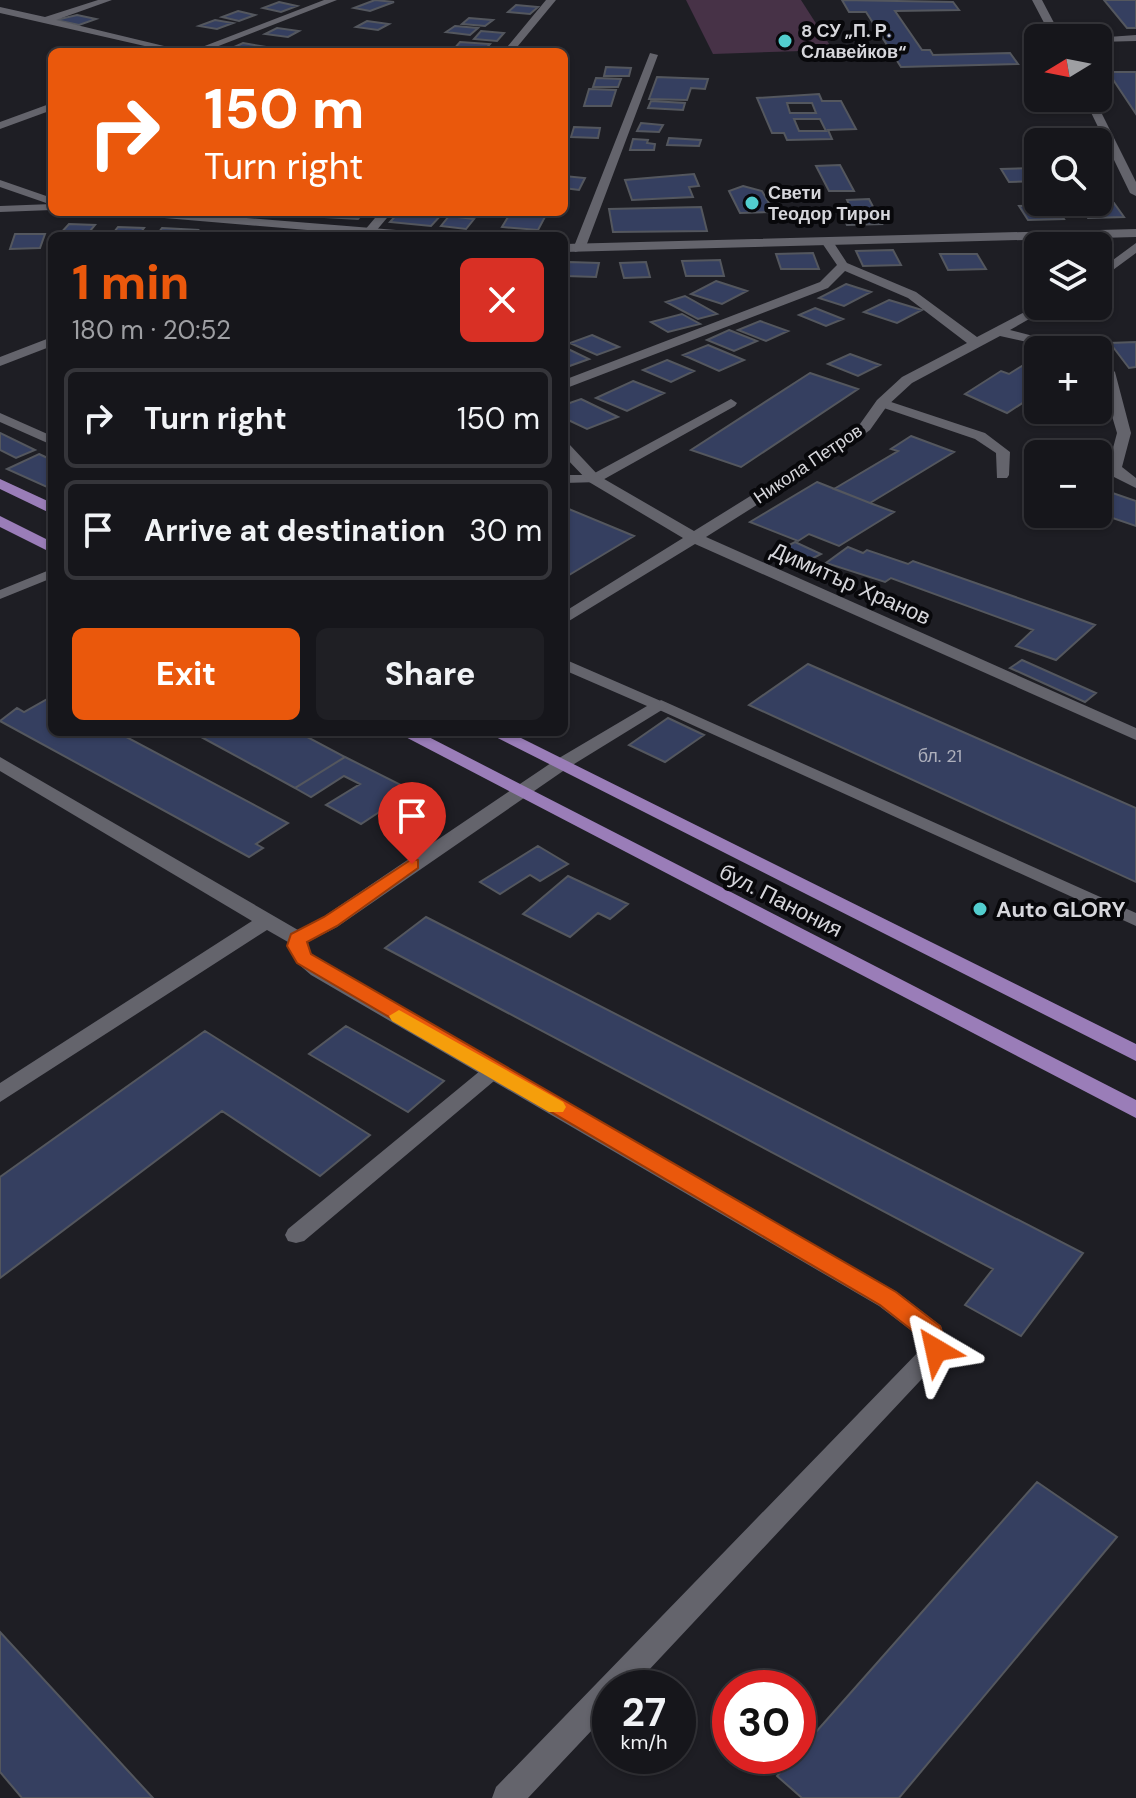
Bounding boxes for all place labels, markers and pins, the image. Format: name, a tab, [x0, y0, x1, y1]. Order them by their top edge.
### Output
place label: 8 СУ „П. Р. Славейков“	[801, 19, 906, 64]
marker: 8 СУ „П. Р. Славейков“	[776, 32, 794, 50]
place label: Свети Теодор Тирон	[768, 181, 891, 226]
marker: Свети Теодор Тирон	[743, 194, 761, 212]
pin	[378, 782, 446, 864]
place label: Auto GLORY	[996, 895, 1125, 924]
marker: Auto GLORY	[971, 900, 989, 918]

